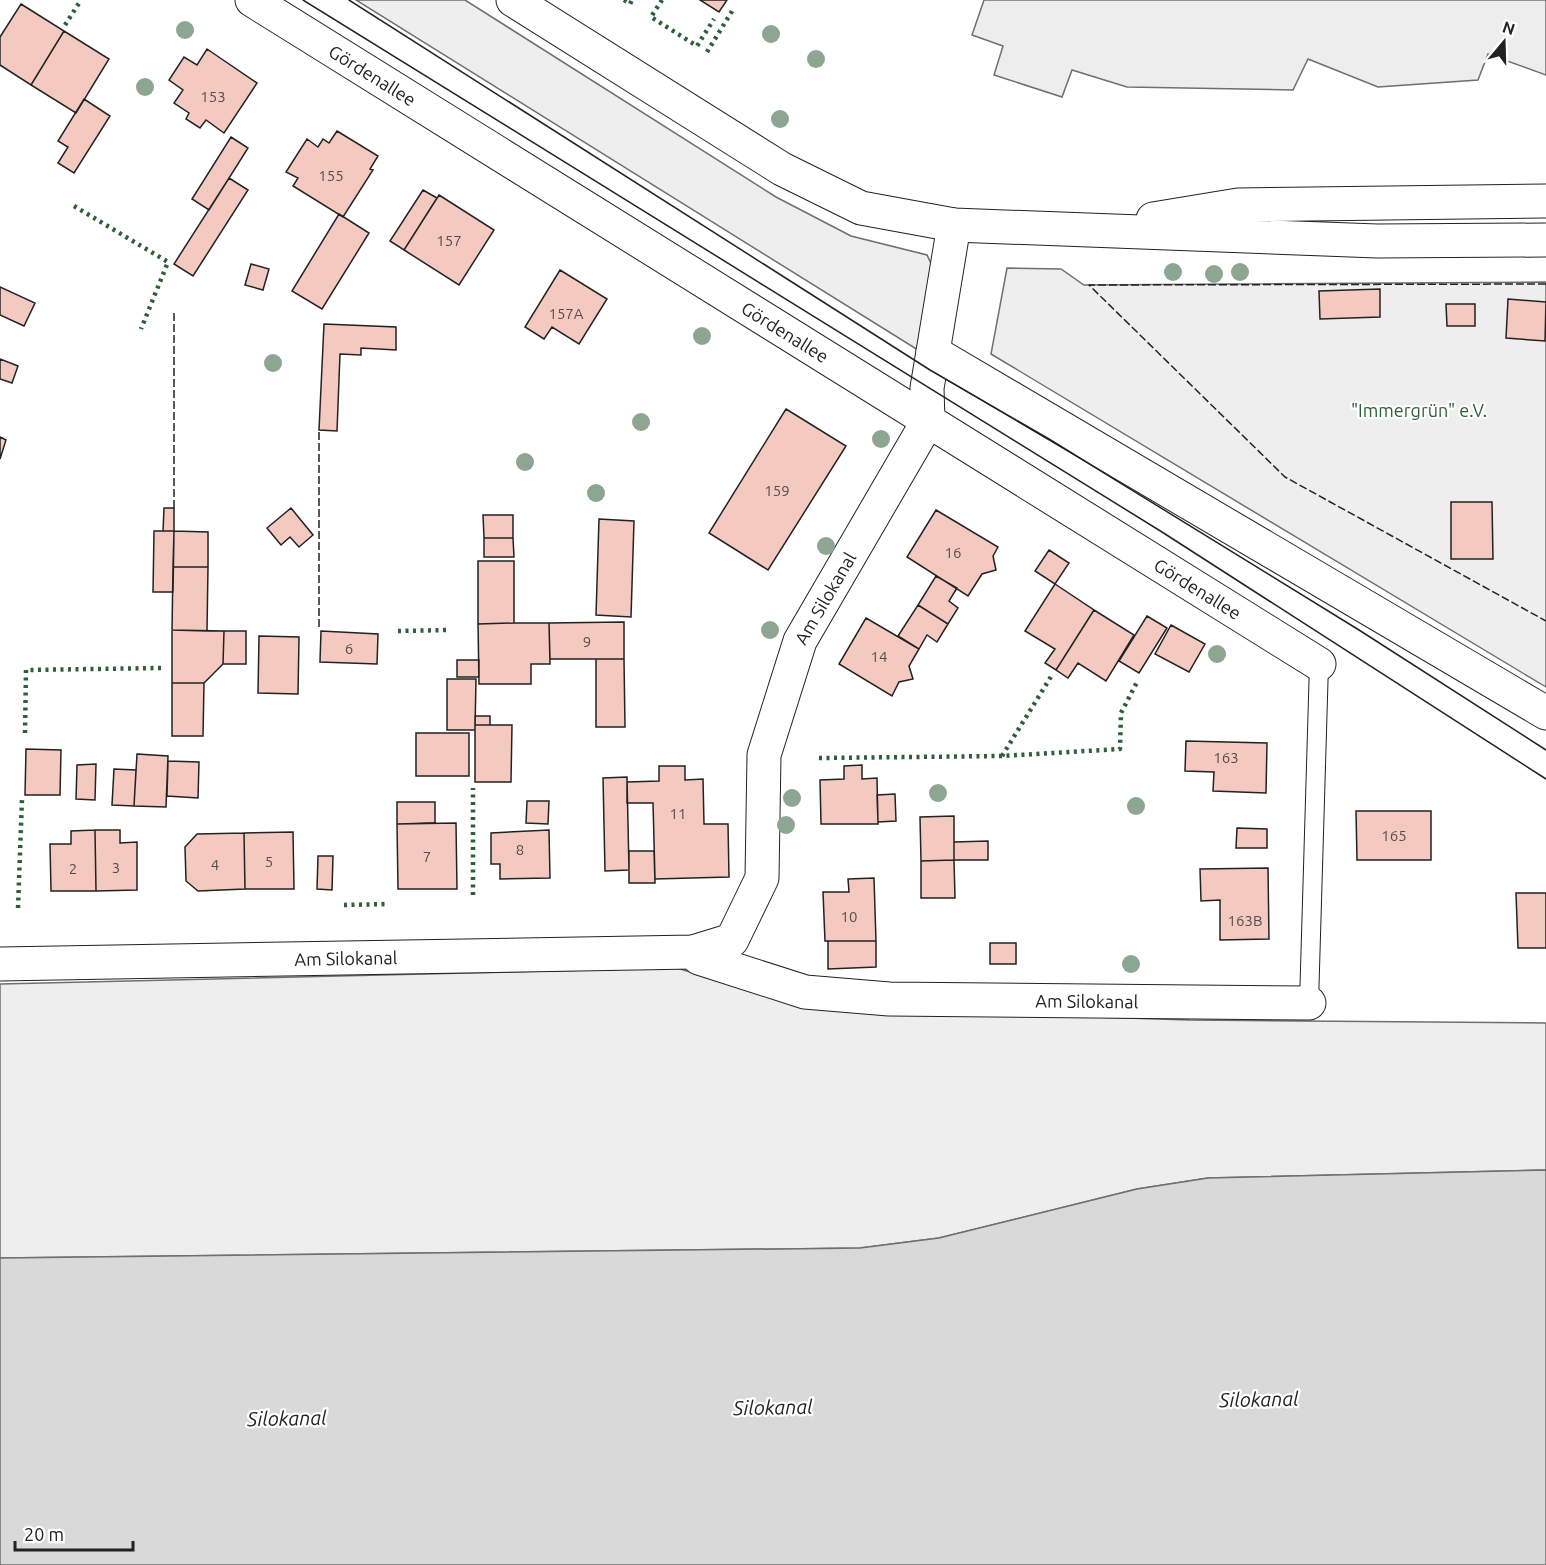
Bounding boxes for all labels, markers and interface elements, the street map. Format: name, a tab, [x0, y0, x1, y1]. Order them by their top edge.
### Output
north arrow	[1474, 12, 1534, 72]
text: N	[1500, 17, 1517, 38]
street label: Gördenallee	[325, 40, 420, 110]
house number: 153	[200, 88, 226, 105]
house number: 155	[318, 167, 344, 184]
house number: 157	[436, 232, 462, 249]
street label: Gördenallee	[738, 297, 832, 366]
house number: 157A	[548, 305, 584, 322]
park label: "Immergrün" e.V.	[1351, 400, 1487, 420]
house number: 159	[764, 482, 790, 499]
house number: 16	[945, 544, 961, 561]
street label: Am Silokanal	[790, 548, 860, 648]
street label: Gördenallee	[1151, 554, 1245, 623]
house number: 9	[583, 633, 591, 650]
house number: 6	[345, 640, 353, 657]
house number: 14	[871, 648, 887, 665]
house number: 163	[1213, 749, 1239, 766]
house number: 11	[670, 805, 686, 822]
house number: 165	[1381, 827, 1407, 844]
house number: 8	[516, 841, 524, 858]
house number: 7	[423, 848, 431, 865]
house number: 5	[265, 853, 273, 870]
house number: 4	[211, 856, 219, 873]
house number: 3	[112, 859, 120, 876]
house number: 2	[69, 860, 77, 877]
house number: 10	[841, 908, 857, 925]
house number: 163B	[1228, 912, 1262, 929]
street label: Am Silokanal	[294, 947, 398, 969]
street label: Am Silokanal	[1035, 990, 1139, 1011]
water label: Silokanal	[1218, 1387, 1299, 1411]
water label: Silokanal	[732, 1395, 813, 1419]
water label: Silokanal	[246, 1406, 327, 1430]
scale bar	[15, 1514, 134, 1552]
text: 20 m	[24, 1524, 64, 1544]

